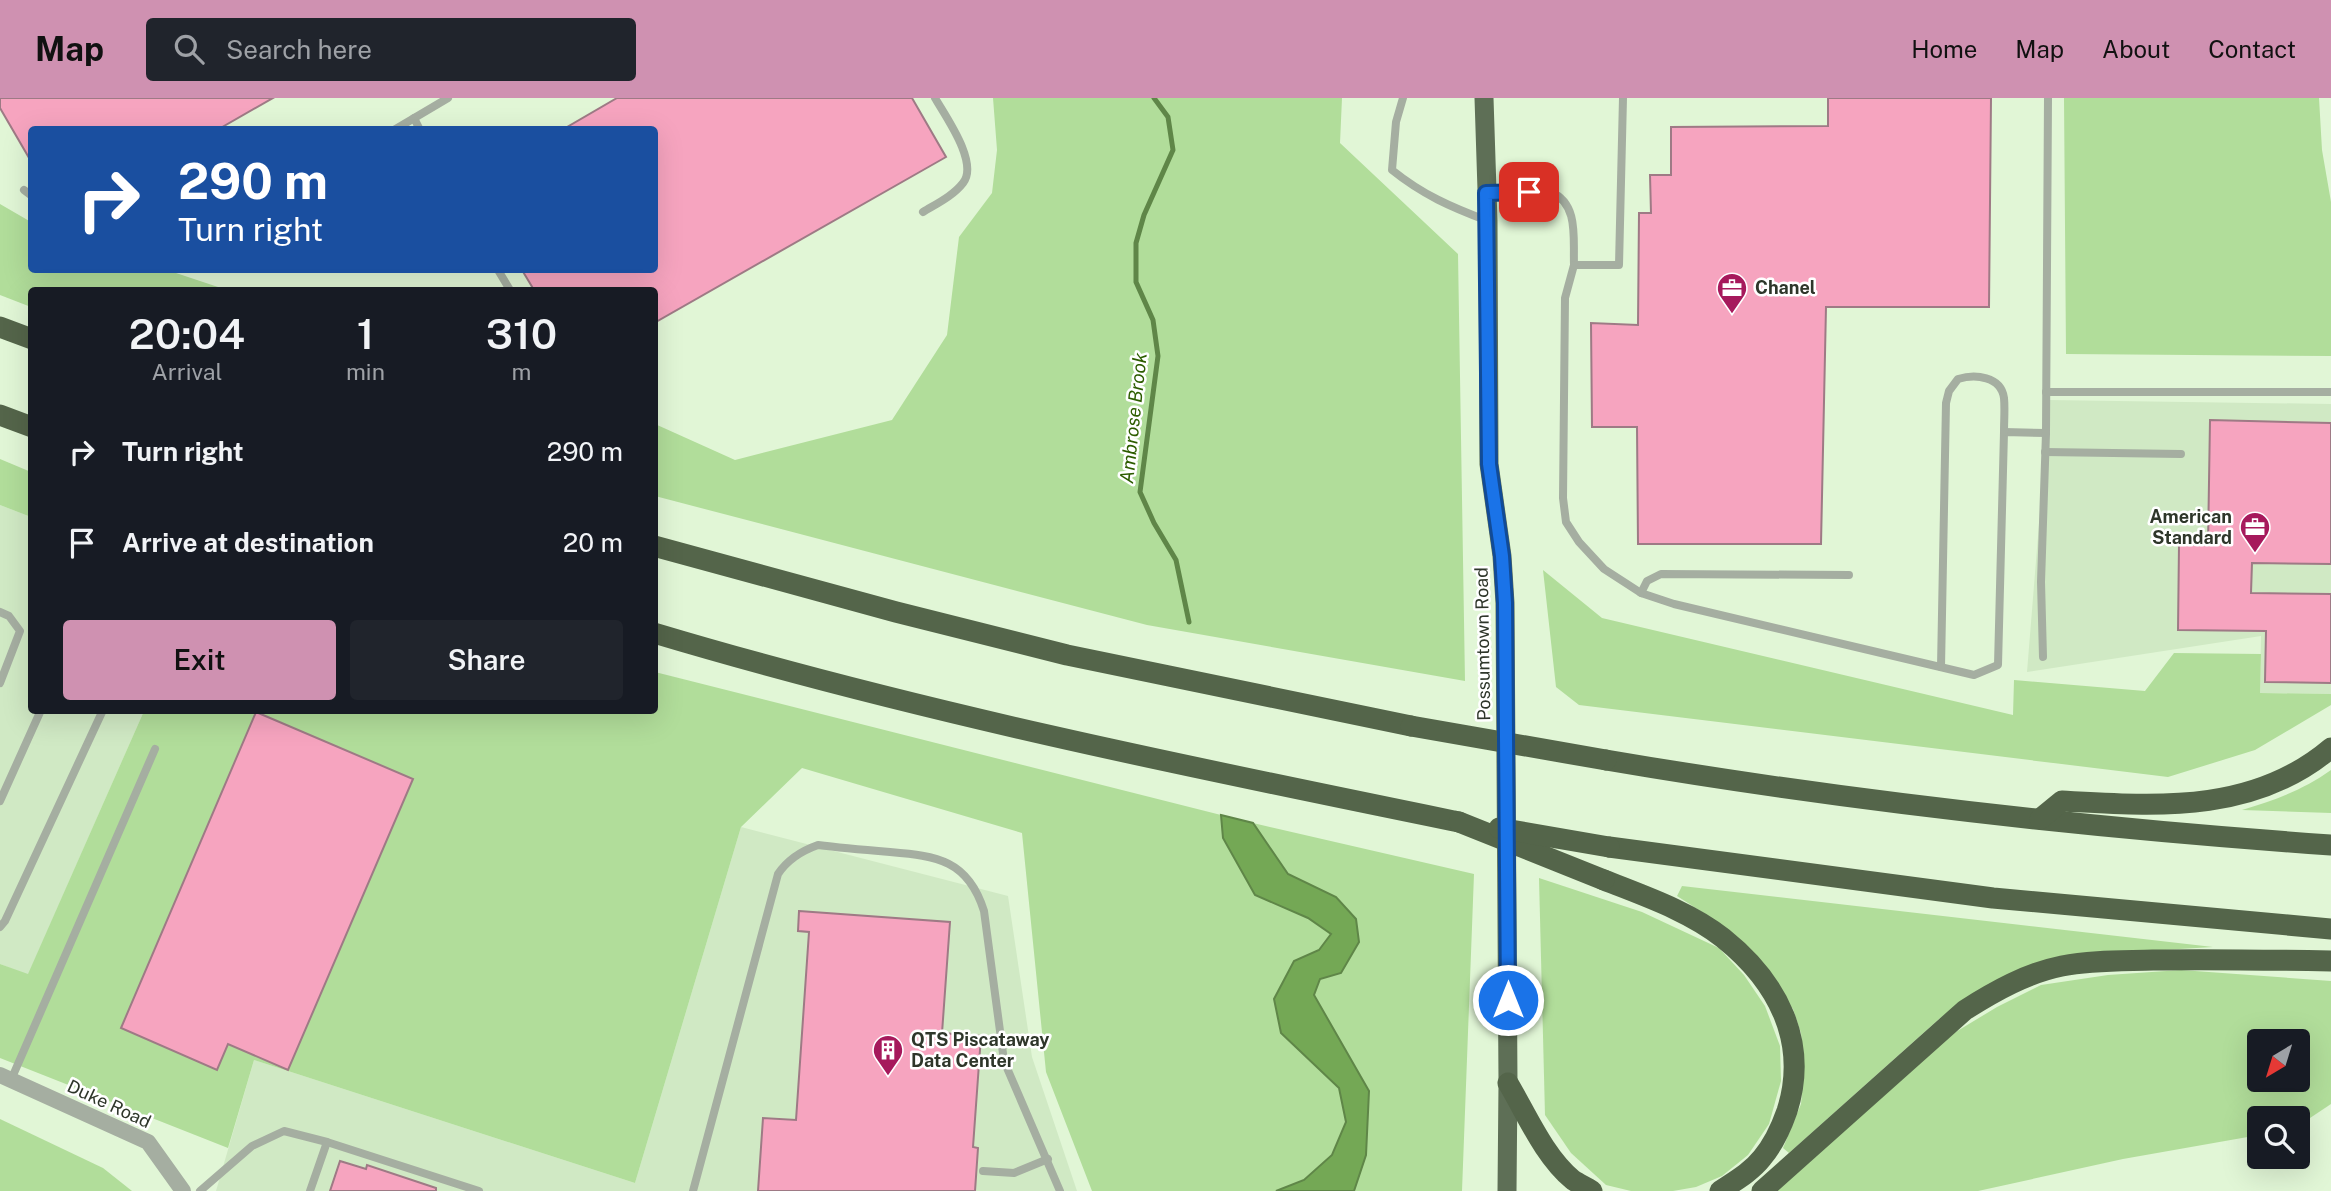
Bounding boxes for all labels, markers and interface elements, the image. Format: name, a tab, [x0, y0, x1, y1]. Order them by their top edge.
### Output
search box	[146, 18, 636, 81]
text: Map	[35, 30, 104, 68]
icon: search	[170, 30, 208, 68]
text: Search here	[226, 34, 372, 65]
text: Home	[1911, 35, 1977, 63]
text: Map	[2015, 35, 2064, 63]
text: About	[2102, 35, 2170, 63]
text: Contact	[2208, 35, 2296, 63]
text: 290 m	[178, 152, 328, 210]
icon: right	[63, 154, 154, 245]
pin	[1499, 162, 1559, 222]
icon: arrive	[1510, 173, 1548, 211]
text: Turn right	[178, 211, 323, 248]
office icon: Chanel	[1715, 271, 1749, 315]
place label: Chanel	[1755, 277, 1816, 298]
text: 20:04	[129, 309, 245, 358]
text: 1	[357, 309, 374, 358]
text: 310	[486, 309, 557, 358]
water label: Ambrose Brook	[1115, 351, 1151, 484]
text: Arrival	[151, 358, 222, 385]
text: min	[346, 358, 385, 385]
text: m	[512, 358, 531, 385]
icon: right	[63, 433, 101, 471]
text: Turn right	[122, 436, 244, 467]
text: 290 m	[547, 436, 623, 467]
place label: American Standard	[2150, 506, 2232, 548]
office icon: American Standard	[2238, 510, 2272, 554]
icon: arrive	[63, 524, 101, 562]
text: Arrive at destination	[122, 527, 374, 558]
text: 20 m	[563, 527, 623, 558]
street label: Possumtown Road	[1471, 567, 1494, 721]
button: Exit	[63, 620, 336, 700]
button: Share	[350, 620, 623, 700]
position arrow	[1471, 963, 1545, 1037]
place label: QTS Piscataway Data Center	[911, 1029, 1049, 1071]
north arrow	[2247, 1029, 2310, 1092]
map controls	[2247, 1029, 2310, 1169]
building icon: QTS Piscataway Data Center	[871, 1033, 905, 1077]
street label: Duke Road	[64, 1075, 154, 1132]
button: search	[2247, 1106, 2310, 1169]

